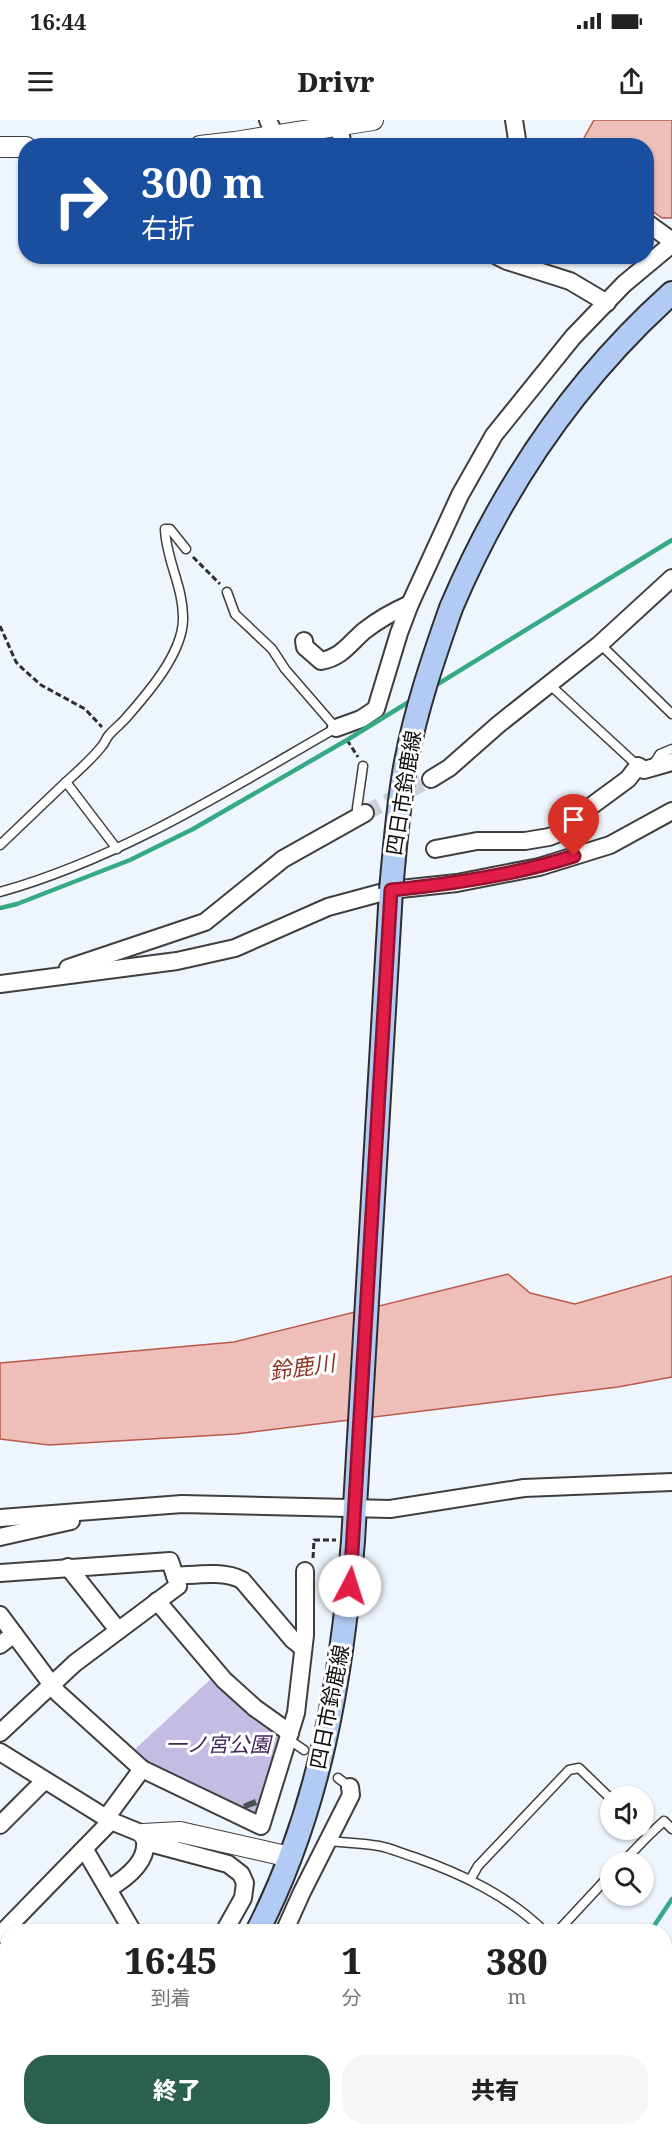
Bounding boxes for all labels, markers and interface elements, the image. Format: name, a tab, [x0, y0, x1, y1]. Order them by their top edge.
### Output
text: 16:44	[30, 6, 86, 36]
text: Drivr	[297, 63, 375, 100]
icon: menu	[24, 65, 57, 98]
icon: share	[615, 65, 648, 98]
text: 300 m	[141, 153, 265, 210]
icon: right	[42, 162, 120, 240]
text: 右折	[141, 209, 195, 246]
street label: 四日市鈴鹿線	[379, 728, 427, 857]
pin	[548, 794, 599, 856]
icon: arrive	[557, 803, 590, 836]
water label: 鈴鹿川	[267, 1346, 339, 1385]
position arrow	[318, 1554, 382, 1618]
street label: 四日市鈴鹿線	[303, 1642, 355, 1771]
park label: 一ノ宮公園	[166, 1730, 273, 1758]
map controls	[600, 1786, 654, 1906]
button: sound	[600, 1786, 654, 1840]
button: search	[600, 1852, 654, 1906]
text: 16:45	[124, 1936, 217, 1985]
text: 1	[342, 1936, 362, 1985]
text: 380	[486, 1937, 548, 1986]
text: m	[508, 1983, 526, 2010]
text: 到着	[151, 1984, 191, 2011]
text: 分	[342, 1984, 362, 2011]
button: 終了	[24, 2055, 330, 2124]
button: 共有	[342, 2055, 648, 2124]

